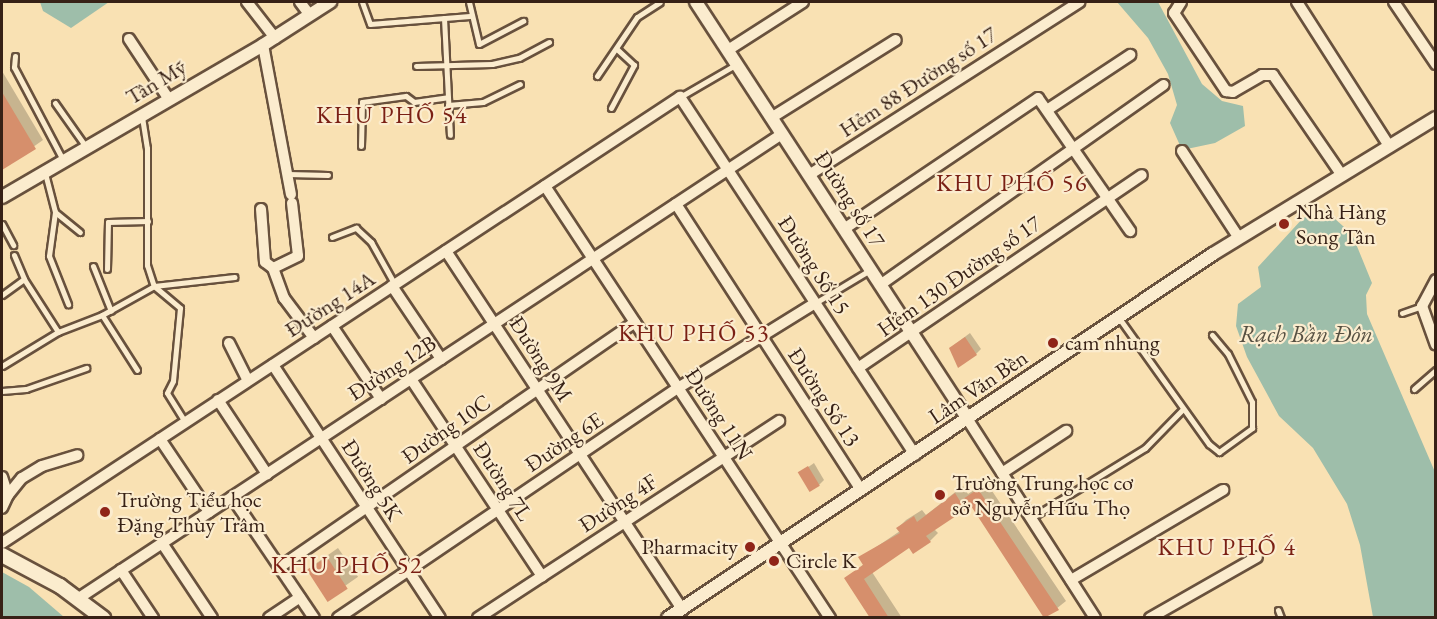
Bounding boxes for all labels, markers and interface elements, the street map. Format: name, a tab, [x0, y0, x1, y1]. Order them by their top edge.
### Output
street label: Hẻm 88 Đường số 17	[834, 21, 1002, 143]
street label: Tân Mỹ	[121, 54, 191, 110]
district label: KHU PHỐ 54	[316, 101, 468, 129]
street label: Đường số 17	[809, 146, 891, 252]
district label: KHU PHỐ 56	[936, 169, 1088, 197]
place label: Nhà Hàng Song Tân	[1296, 198, 1386, 249]
street label: Hẻm 130 Đường số 17	[872, 210, 1046, 342]
street label: Đường Số 15	[772, 211, 856, 319]
marker: Nhà Hàng Song Tân	[1277, 217, 1291, 231]
street label: Đường 14A	[280, 265, 380, 343]
street label: Đường 9M	[504, 312, 578, 406]
district label: KHU PHỐ 53	[618, 319, 770, 347]
water label: Rạch Bần Đôn	[1239, 320, 1373, 348]
street label: Đường 12B	[343, 330, 441, 406]
place label: cam nhung	[1065, 330, 1160, 356]
marker: cam nhung	[1046, 336, 1060, 350]
street label: Đường Số 13	[782, 343, 866, 451]
street label: Lâm Văn Bền	[924, 344, 1032, 430]
street label: Đường 11N	[680, 363, 758, 465]
street label: Đường 10C	[396, 389, 496, 469]
street label: Đường 6E	[520, 406, 608, 478]
street label: Đường 5K	[336, 435, 408, 525]
street label: Đường 7L	[468, 436, 538, 526]
street label: Đường 4F	[574, 468, 662, 538]
place label: Trường Trung học cơ sở Nguyễn Hữu Thọ	[952, 469, 1133, 520]
place label: Trường Tiểu học Đặng Thùy Trâm	[117, 486, 265, 538]
marker: Trường Trung học cơ sở Nguyễn Hữu Thọ	[933, 488, 947, 502]
marker: Trường Tiểu học Đặng Thùy Trâm	[98, 505, 112, 519]
district label: KHU PHỐ 4	[1157, 533, 1297, 561]
place label: Pharmacity	[642, 534, 738, 560]
marker: Pharmacity	[743, 540, 757, 554]
place label: Circle K	[786, 548, 857, 574]
district label: KHU PHỐ 52	[271, 551, 423, 579]
marker: Circle K	[767, 554, 781, 568]

